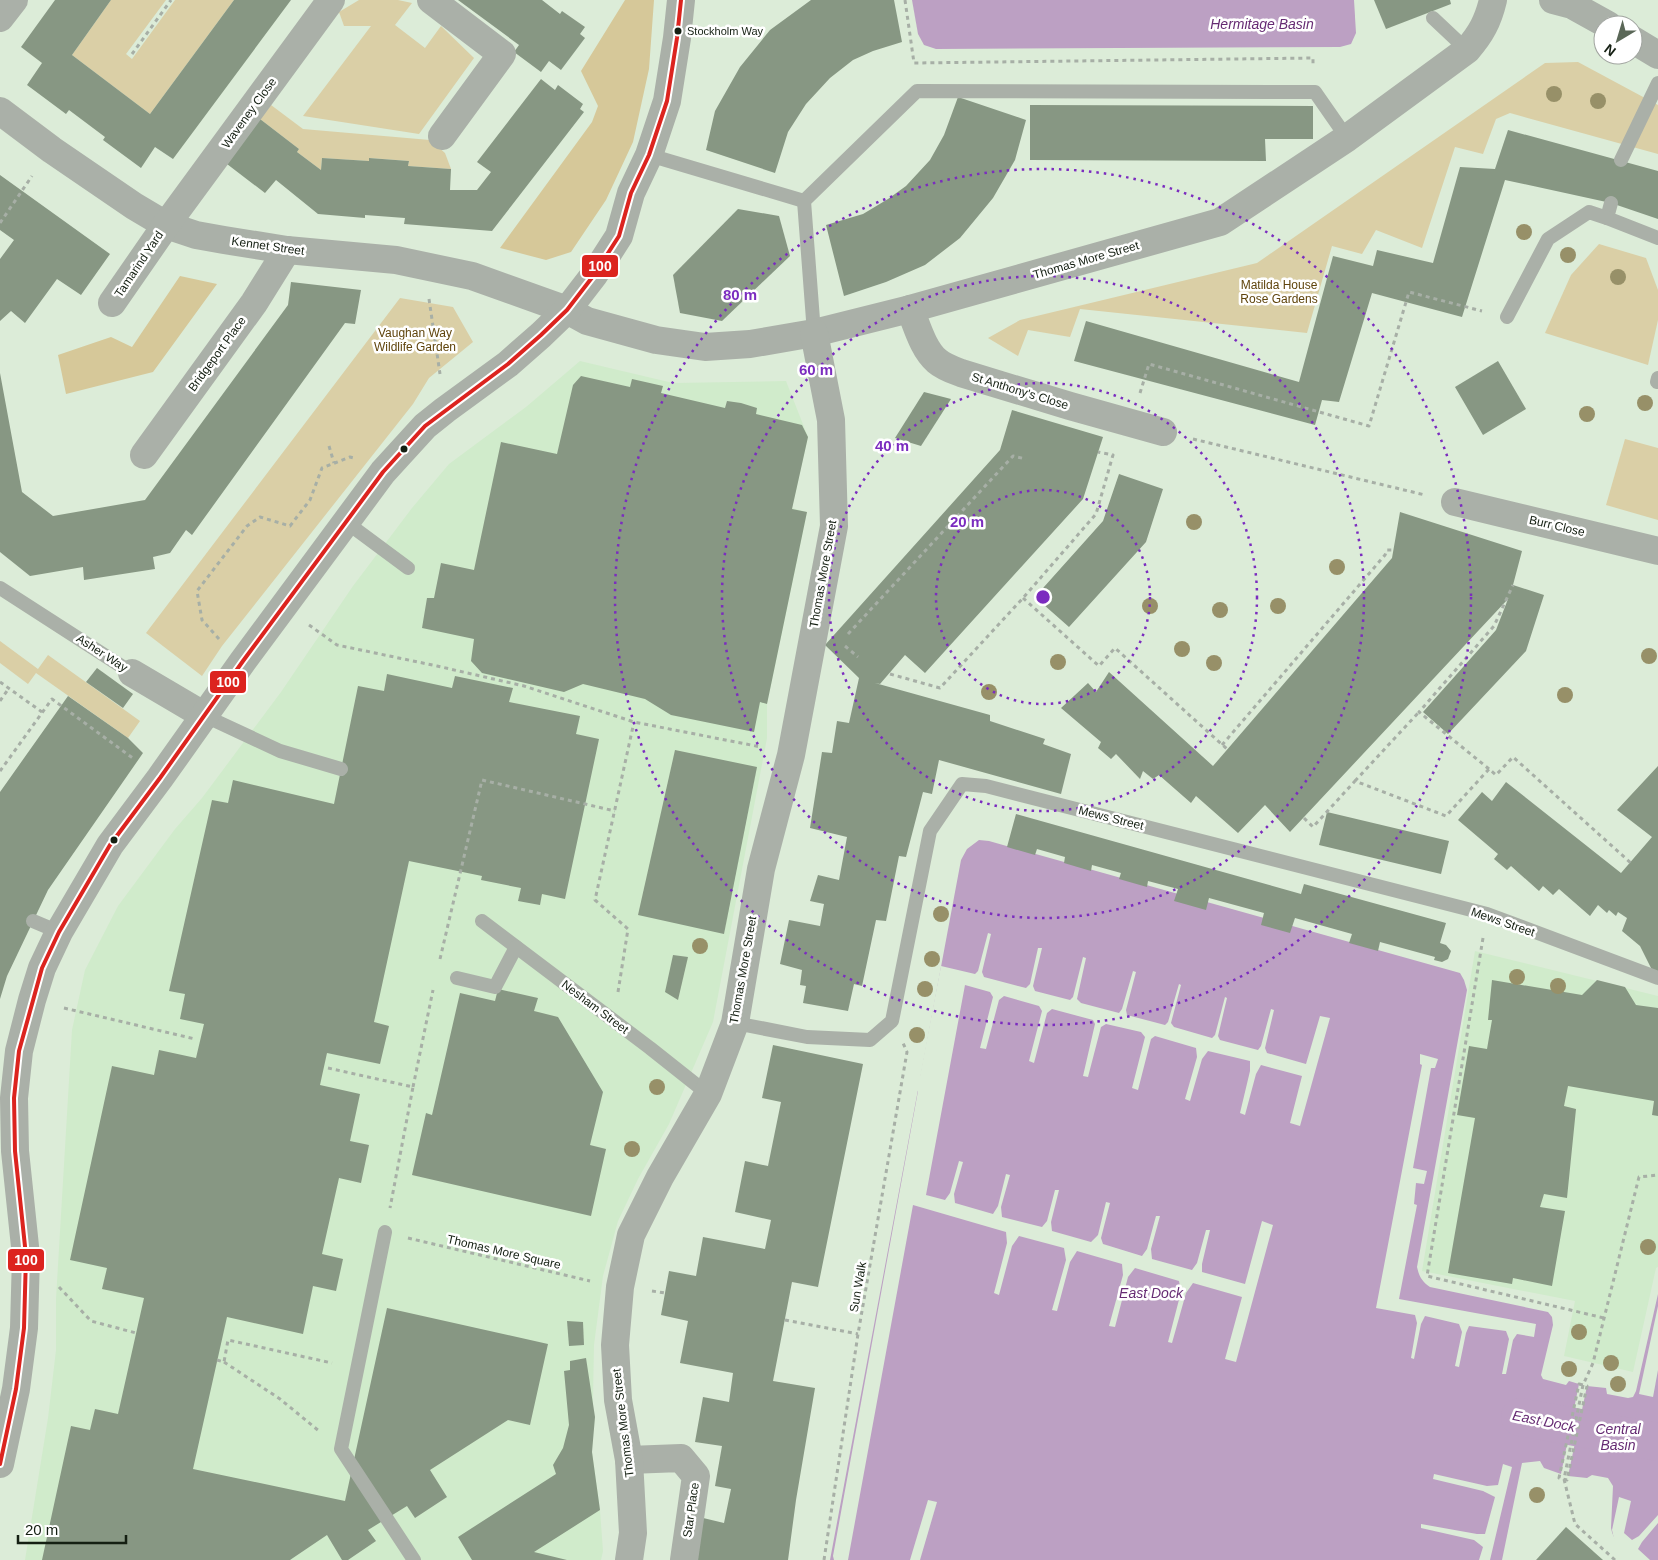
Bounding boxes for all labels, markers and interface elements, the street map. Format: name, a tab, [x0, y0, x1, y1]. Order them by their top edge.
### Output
north arrow	[1593, 15, 1643, 65]
water label: Hermitage Basin	[1210, 16, 1314, 32]
place label: Stockholm Way	[687, 25, 764, 37]
marker: Stockholm Way	[673, 26, 683, 36]
text: N	[1601, 41, 1619, 60]
street label: Waveney Close	[219, 75, 279, 151]
street label: Tamarind Yard	[112, 228, 166, 300]
street label: Kennet Street	[231, 234, 306, 258]
street label: Thomas More Street	[1032, 238, 1141, 282]
line badge: 100	[581, 254, 619, 278]
text: 100	[588, 258, 612, 274]
park label: Matilda House Rose Gardens	[1240, 278, 1318, 306]
text: 80 m	[723, 286, 757, 303]
street label: Bridgeport Place	[185, 314, 249, 394]
park label: Vaughan Way Wildlife Garden	[374, 326, 456, 354]
text: 60 m	[799, 361, 833, 378]
street label: St Anthony's Close	[970, 370, 1070, 412]
text: 40 m	[875, 437, 909, 454]
unlabelled marker	[399, 444, 409, 454]
text: 20 m	[950, 513, 984, 530]
street label: Burr Close	[1528, 513, 1587, 539]
street label: Thomas More Street	[807, 518, 840, 629]
centre of rings	[1034, 588, 1052, 606]
street label: Asher Way	[74, 631, 130, 675]
line badge: 100	[209, 670, 247, 694]
text: 100	[216, 674, 240, 690]
street label: Mews Street	[1077, 803, 1146, 833]
unlabelled marker	[109, 835, 119, 845]
street label: Mews Street	[1469, 905, 1537, 940]
street label: Thomas More Street	[727, 914, 760, 1025]
street label: Nesham Street	[559, 977, 632, 1037]
street label: Thomas More Square	[446, 1232, 562, 1272]
line badge: 100	[7, 1248, 45, 1272]
text: 100	[14, 1252, 38, 1268]
street label: Sun Walk	[847, 1260, 869, 1313]
water label: East Dock	[1119, 1285, 1184, 1301]
street label: Thomas More Street	[609, 1367, 637, 1478]
water label: East Dock	[1511, 1407, 1578, 1435]
water label: Central Basin	[1595, 1421, 1641, 1453]
street label: Star Place	[680, 1481, 702, 1538]
scale bar	[18, 1512, 125, 1544]
text: 20 m	[25, 1521, 58, 1538]

